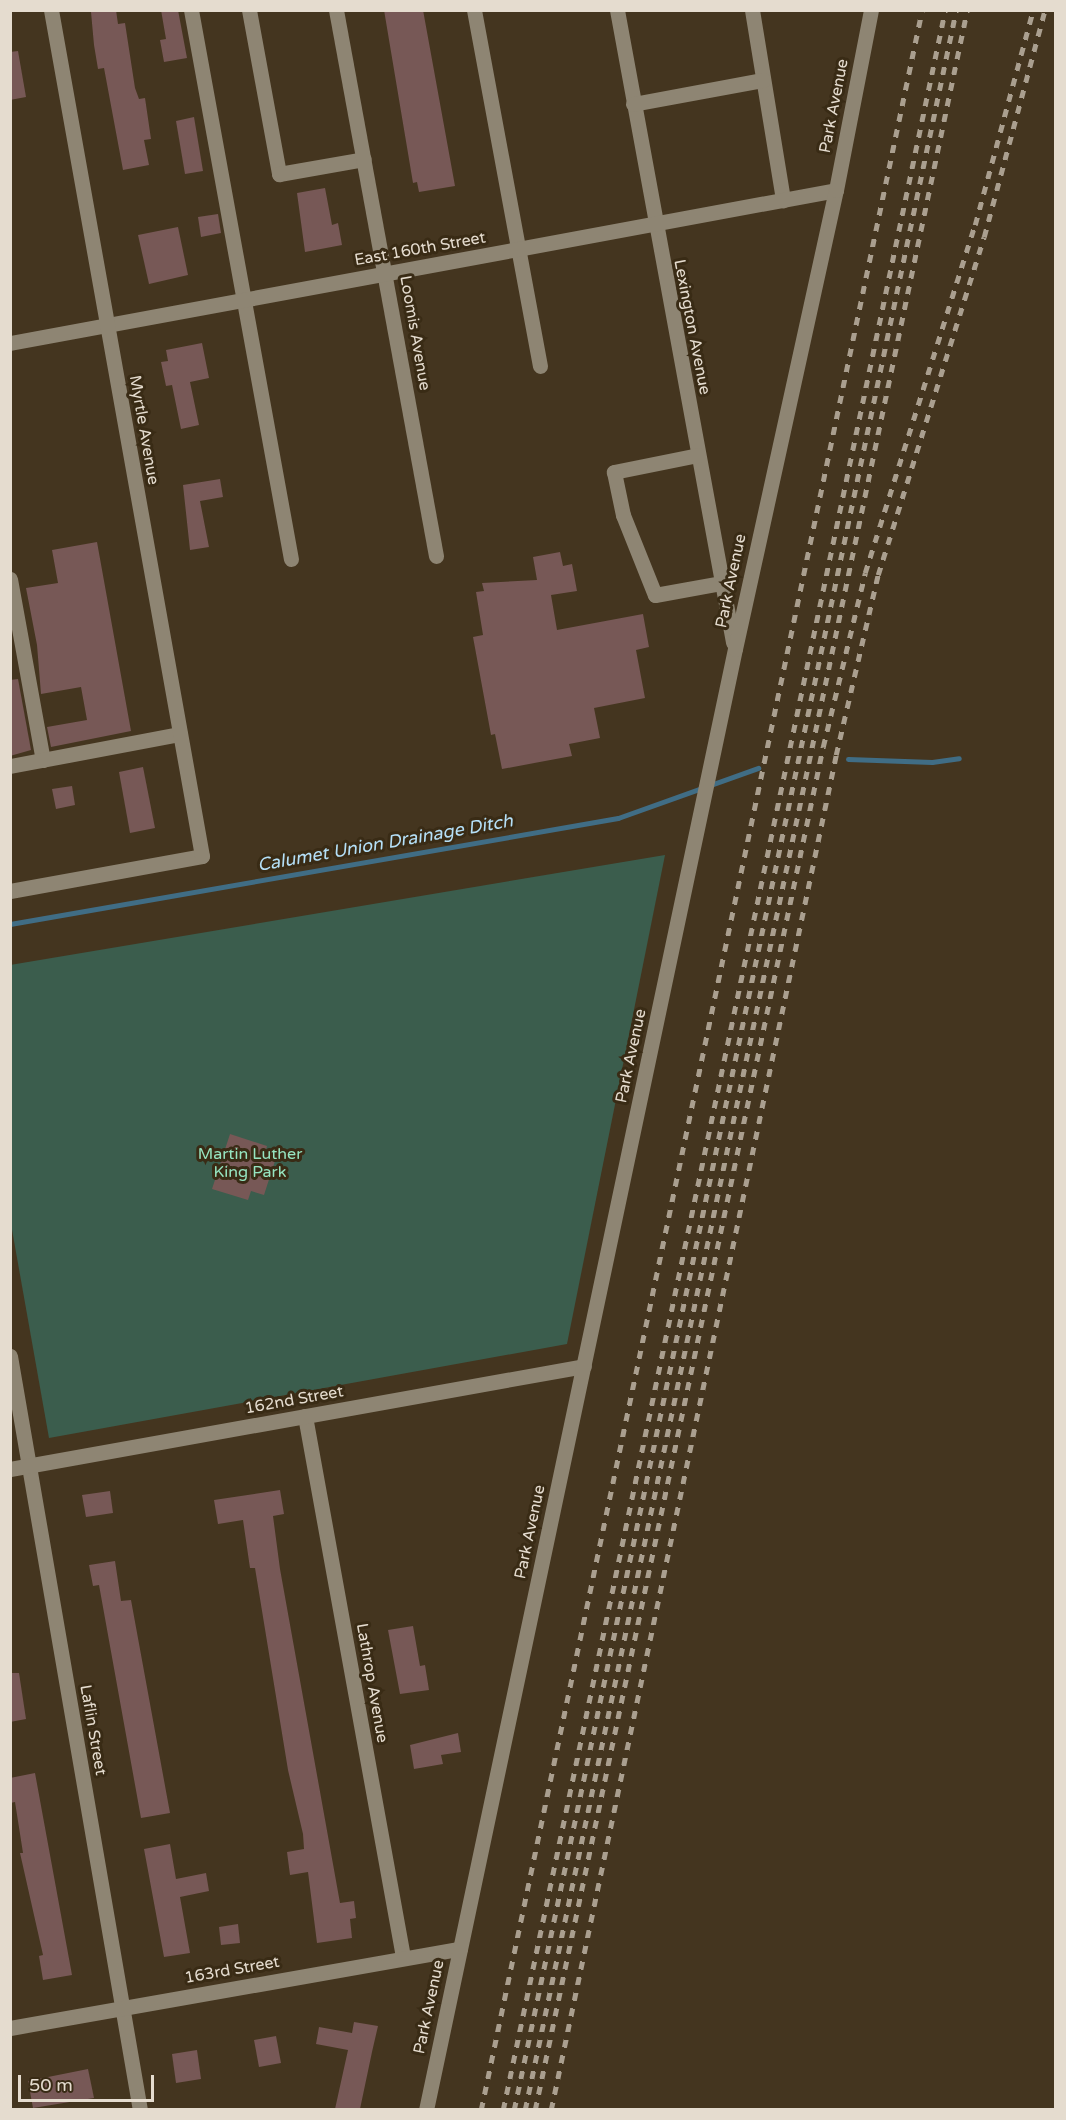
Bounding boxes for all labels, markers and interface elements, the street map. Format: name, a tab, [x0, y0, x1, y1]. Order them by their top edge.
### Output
street label: Park Avenue	[815, 57, 853, 155]
street label: East 160th Street	[353, 228, 487, 270]
street label: Lexington Avenue	[669, 258, 715, 396]
street label: Loomis Avenue	[395, 274, 435, 392]
street label: Myrtle Avenue	[125, 374, 163, 486]
street label: Park Avenue	[712, 532, 750, 630]
water label: Calumet Union Drainage Ditch	[256, 810, 514, 876]
street label: Park Avenue	[612, 1007, 650, 1105]
park label: Martin Luther King Park	[198, 1144, 302, 1182]
street label: 162nd Street	[243, 1382, 345, 1418]
street label: Park Avenue	[511, 1483, 549, 1581]
street label: Lathrop Avenue	[352, 1622, 392, 1744]
street label: Laflin Street	[76, 1683, 110, 1777]
street label: 163rd Street	[183, 1952, 281, 1988]
street label: Park Avenue	[410, 1958, 448, 2056]
scale bar	[21, 2063, 158, 2101]
text: 50 m	[29, 2074, 73, 2096]

